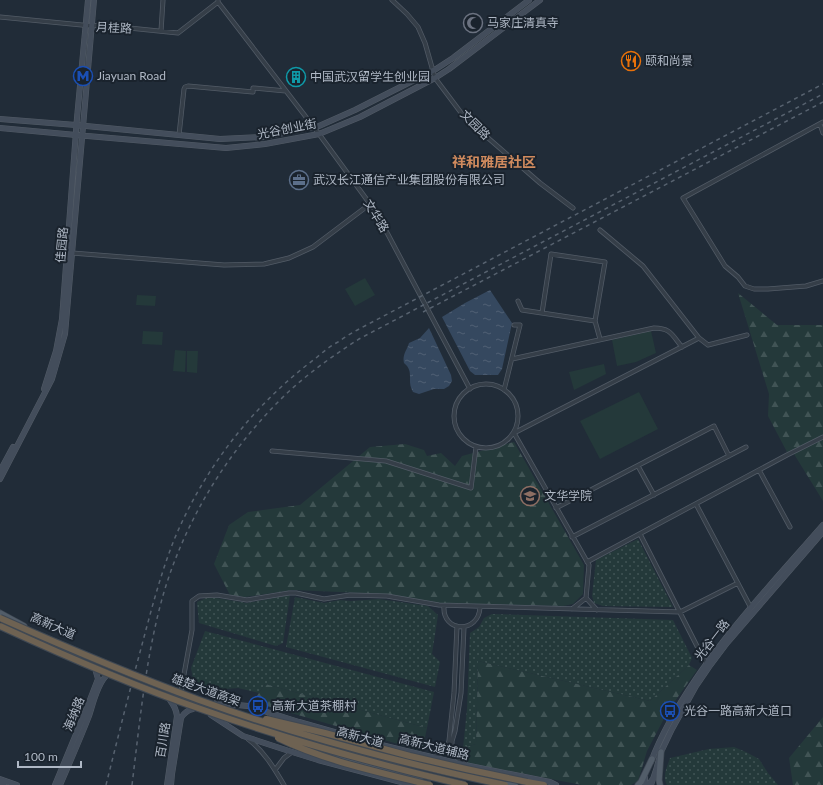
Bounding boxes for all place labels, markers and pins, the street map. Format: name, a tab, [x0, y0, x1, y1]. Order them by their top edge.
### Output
mosque icon: 马家庄清真寺	[462, 12, 484, 34]
place label: 马家庄清真寺	[487, 15, 559, 30]
restaurant icon: 颐和尚景	[620, 50, 642, 72]
place label: 颐和尚景	[645, 53, 693, 68]
metro station icon: Jiayuan Road	[72, 65, 94, 87]
building icon: 中国武汉留学生创业园	[285, 66, 307, 88]
place label: Jiayuan Road	[97, 68, 166, 83]
place label: 中国武汉留学生创业园	[310, 69, 430, 84]
office icon: 武汉长江通信产业集团股份有限公司	[288, 169, 310, 191]
place label: 武汉长江通信产业集团股份有限公司	[313, 172, 505, 187]
school or university icon: 文华学院	[519, 485, 541, 507]
place label: 文华学院	[544, 488, 592, 503]
bus stop icon: 高新大道茶棚村	[247, 695, 269, 717]
place label: 高新大道茶棚村	[272, 698, 357, 713]
bus stop icon: 光谷一路高新大道口	[659, 700, 681, 722]
place label: 光谷一路高新大道口	[684, 703, 792, 718]

